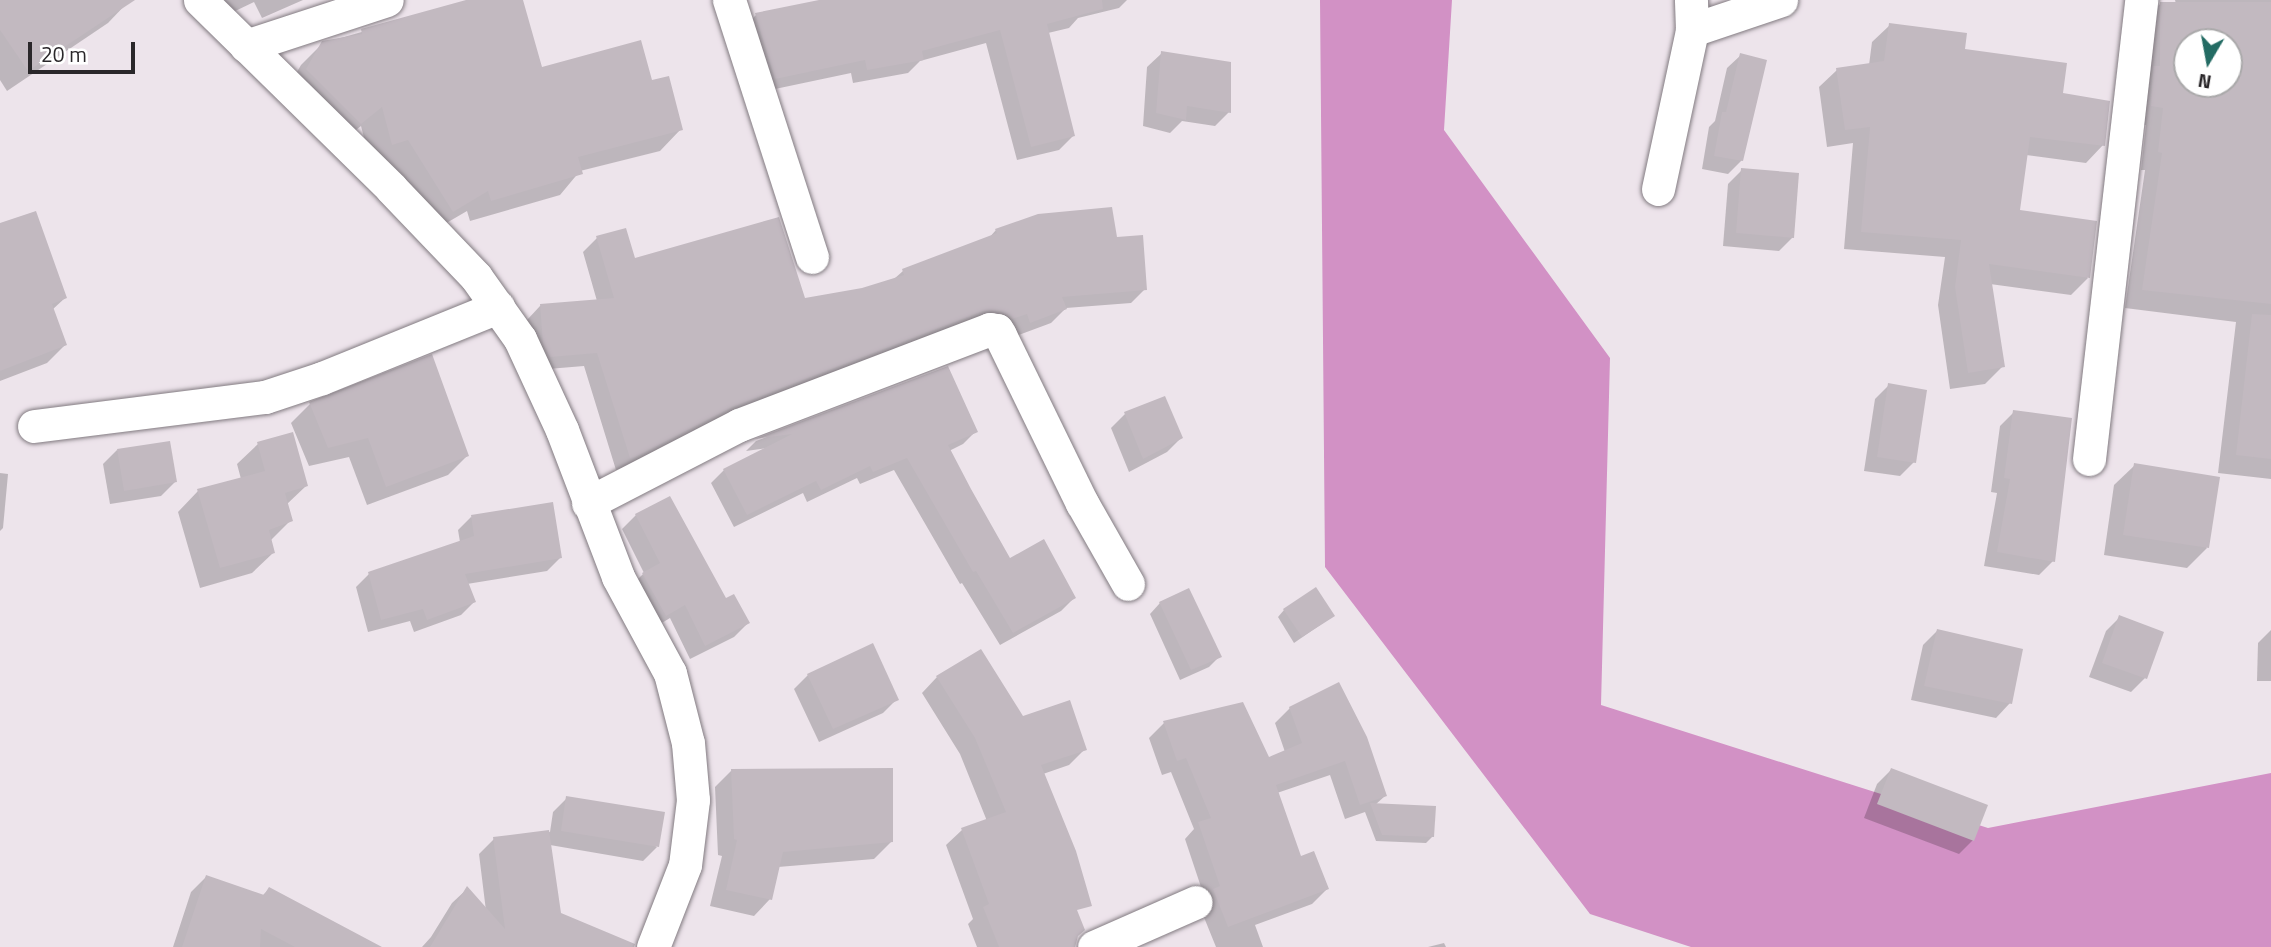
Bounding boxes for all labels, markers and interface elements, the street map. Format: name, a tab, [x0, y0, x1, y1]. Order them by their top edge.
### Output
scale bar	[32, 28, 138, 72]
north arrow	[2173, 28, 2243, 98]
text: 20 m	[41, 38, 87, 70]
text: N	[2196, 67, 2214, 98]

